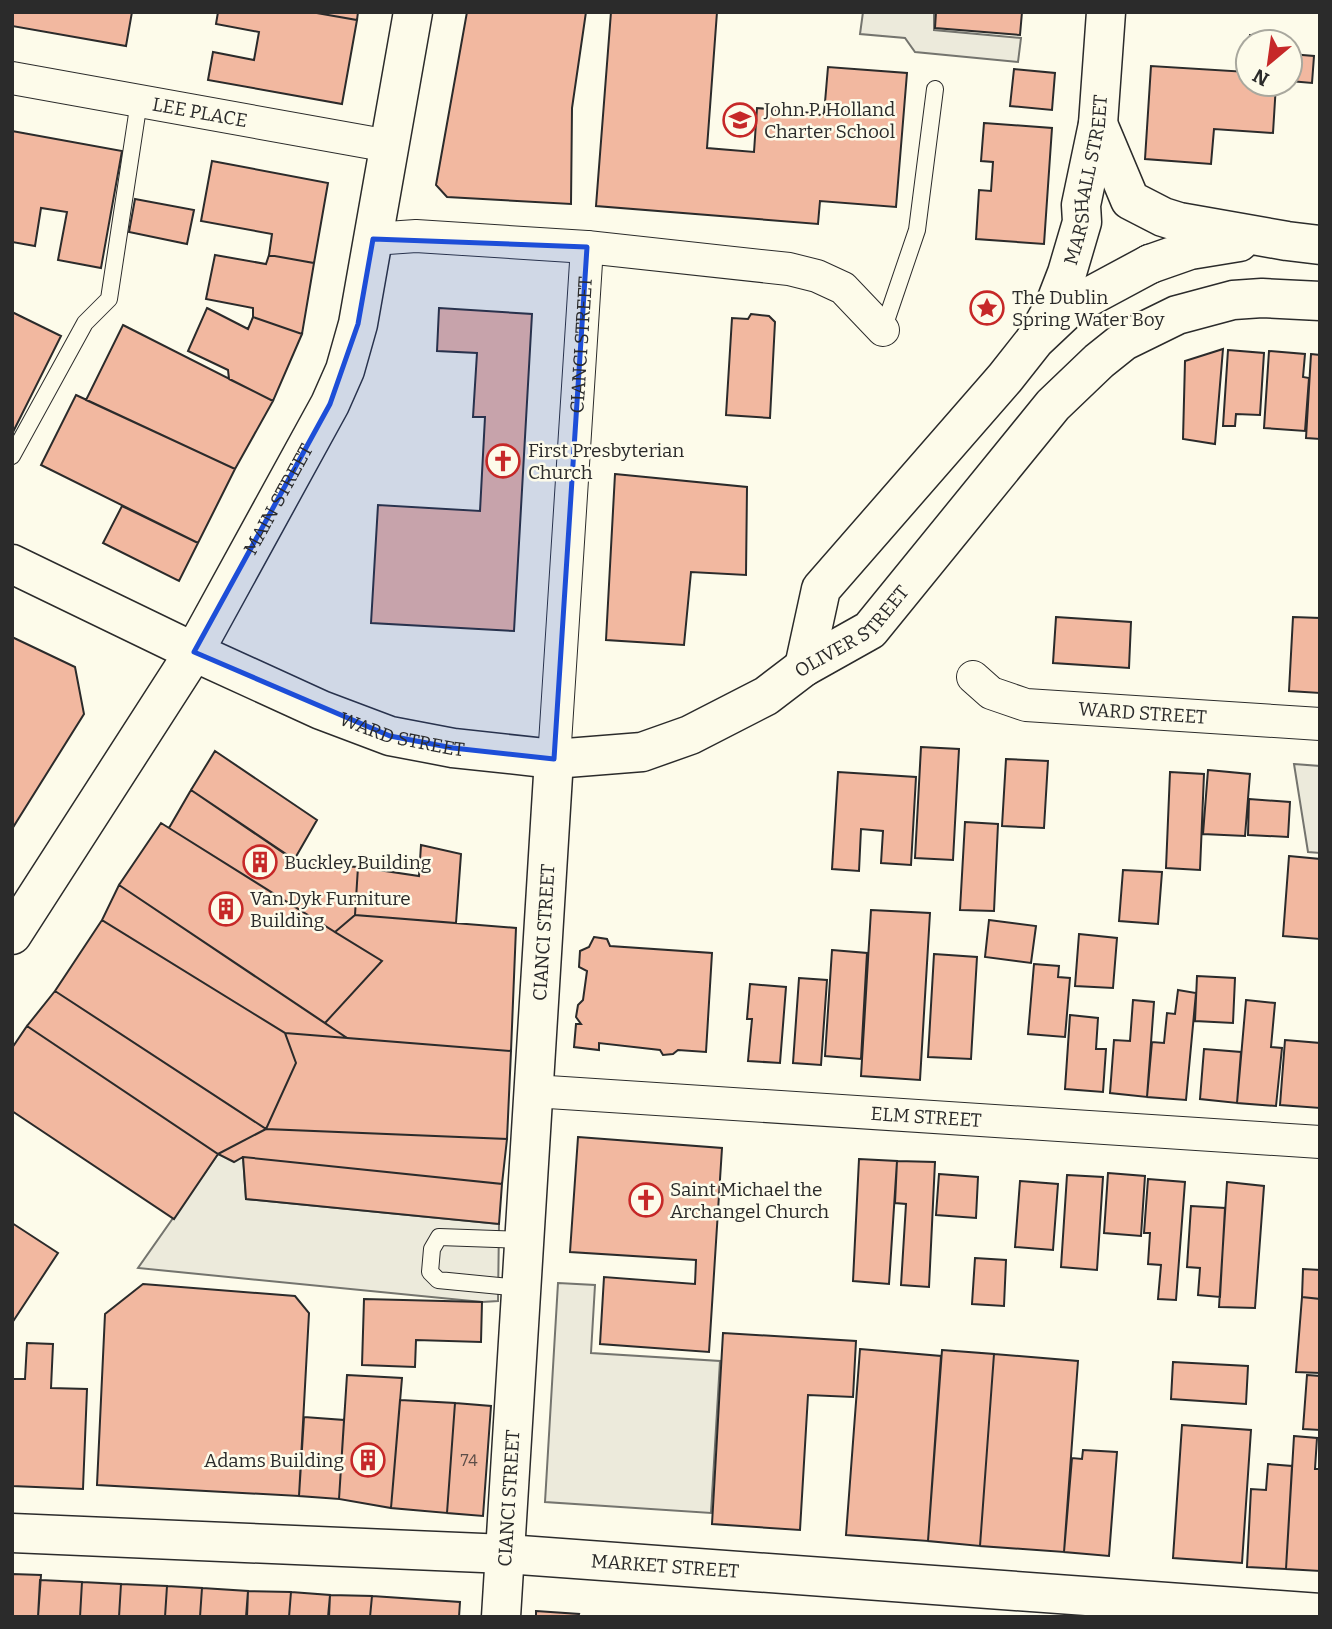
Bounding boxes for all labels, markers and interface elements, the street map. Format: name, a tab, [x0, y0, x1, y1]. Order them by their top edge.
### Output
north arrow	[1234, 28, 1304, 98]
text: N	[1249, 64, 1273, 91]
street label: LEE PLACE	[151, 92, 249, 132]
street label: MARSHALL STREET	[1059, 94, 1112, 267]
place label: John P. Holland Charter School	[763, 98, 895, 143]
school or university icon: John P. Holland Charter School	[721, 101, 759, 139]
street label: CIANCI STREET	[565, 276, 597, 414]
place label: The Dublin Spring Water Boy	[1012, 286, 1165, 331]
place icon: The Dublin Spring Water Boy	[968, 289, 1006, 327]
place label: First Presbyterian Church	[528, 439, 684, 484]
street label: MAIN STREET	[238, 440, 318, 558]
church icon: First Presbyterian Church	[484, 442, 522, 480]
street label: OLIVER STREET	[789, 580, 913, 682]
street label: WARD STREET	[1078, 697, 1208, 728]
street label: WARD STREET	[337, 707, 466, 761]
building icon: Buckley Building	[241, 843, 279, 881]
place label: Buckley Building	[284, 851, 432, 874]
street label: CIANCI STREET	[528, 863, 559, 1001]
place label: Van Dyk Furniture Building	[250, 887, 411, 932]
building icon: Van Dyk Furniture Building	[207, 890, 245, 928]
street label: ELM STREET	[870, 1101, 982, 1132]
place label: Saint Michael the Archangel Church	[670, 1178, 829, 1223]
church icon: Saint Michael the Archangel Church	[627, 1181, 665, 1219]
street label: CIANCI STREET	[493, 1429, 524, 1567]
building icon: Adams Building	[349, 1441, 387, 1479]
place label: Adams Building	[204, 1449, 344, 1472]
house number: 74	[460, 1451, 478, 1470]
street label: MARKET STREET	[590, 1549, 740, 1582]

